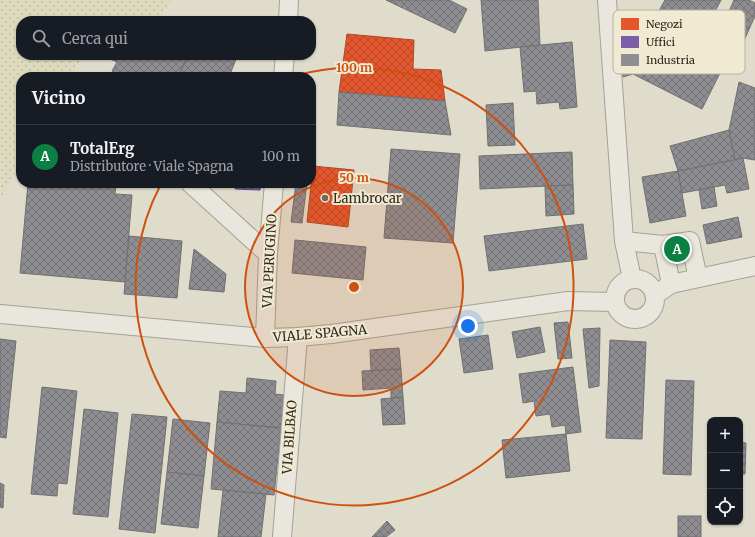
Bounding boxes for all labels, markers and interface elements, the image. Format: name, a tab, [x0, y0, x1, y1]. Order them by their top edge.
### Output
legend	[613, 10, 745, 74]
search box	[16, 16, 316, 60]
text: Negozi	[646, 17, 683, 31]
icon: search	[30, 27, 52, 49]
text: Cerca qui	[62, 29, 128, 48]
text: Uffici	[646, 35, 676, 49]
text: Industria	[646, 53, 695, 67]
text: 100 m	[336, 60, 372, 75]
text: Vicino	[32, 87, 85, 109]
text: TotalErg	[70, 139, 134, 158]
text: A	[40, 148, 50, 165]
text: 100 m	[262, 148, 300, 165]
text: Distributore · Viale Spagna	[70, 158, 234, 175]
text: 50 m	[339, 170, 369, 185]
place label: Lambrocar	[333, 190, 402, 207]
marker: Lambrocar	[320, 193, 330, 203]
street label: VIA PERUGINO	[258, 213, 280, 310]
pin: A	[664, 234, 690, 264]
centre of rings	[347, 280, 361, 294]
your location	[458, 316, 478, 336]
street label: VIALE SPAGNA	[271, 321, 369, 346]
street label: VIA BILBAO	[278, 399, 301, 476]
map controls	[707, 417, 743, 525]
button: +	[707, 417, 743, 453]
button: −	[707, 453, 743, 489]
button: locate	[707, 489, 743, 525]

